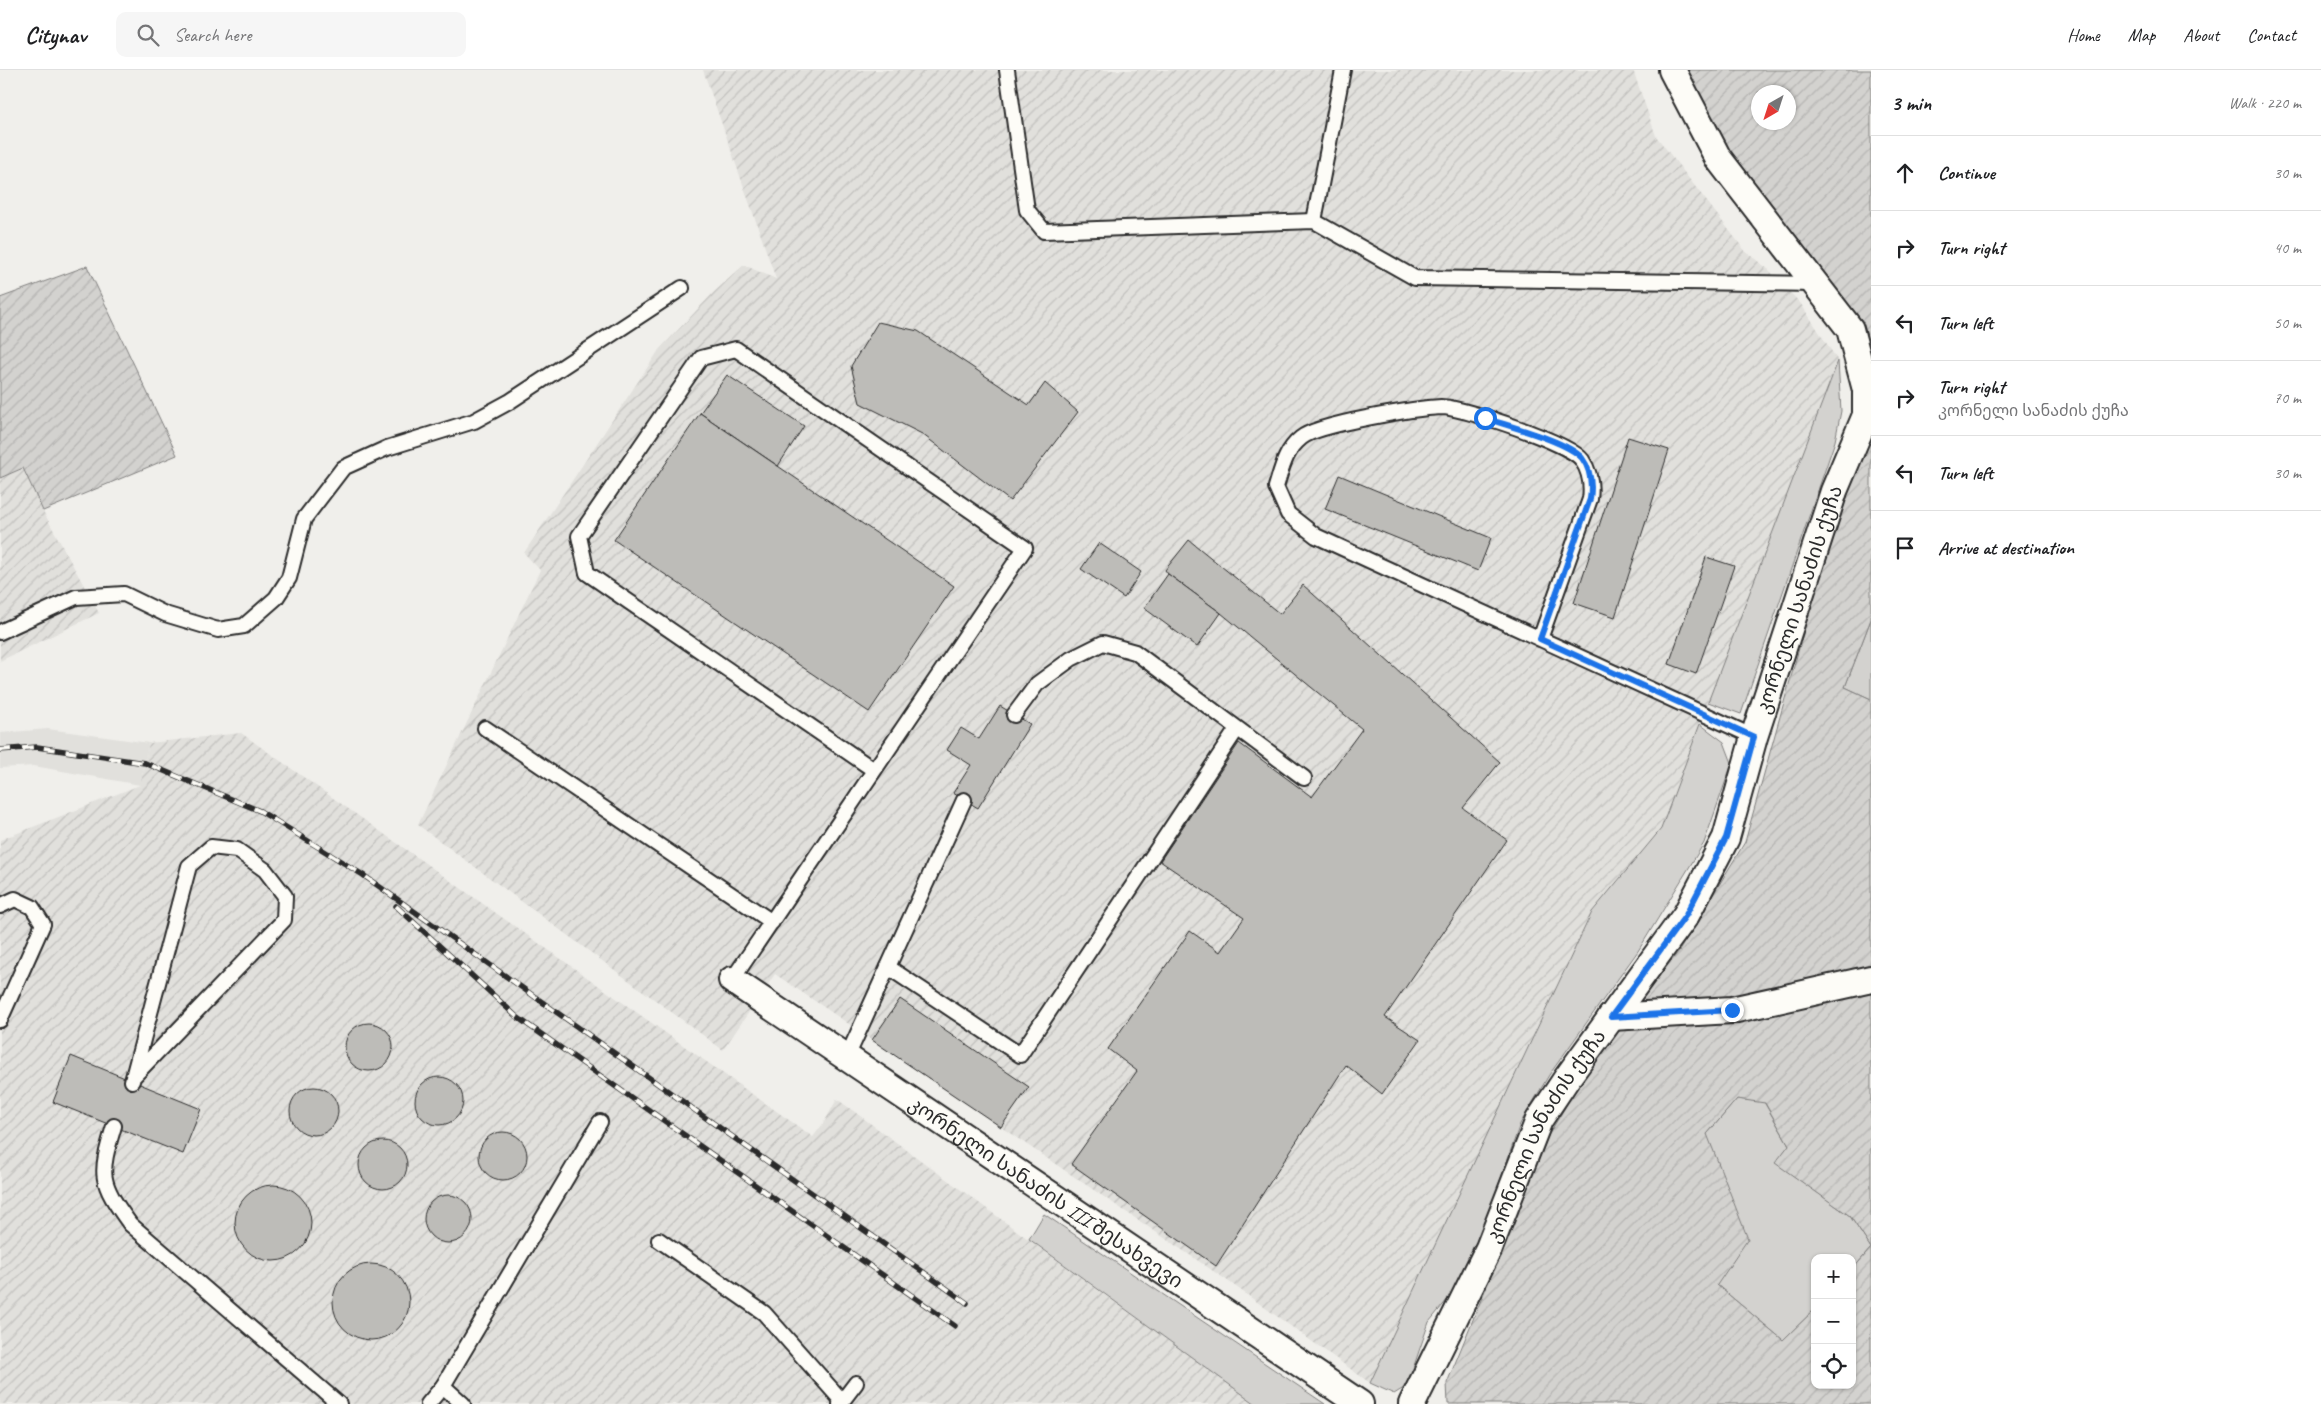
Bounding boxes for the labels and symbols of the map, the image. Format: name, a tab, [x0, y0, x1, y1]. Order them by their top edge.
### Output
north arrow	[1751, 85, 1796, 130]
route start	[1474, 407, 1497, 430]
street label: კორნელი სანაძის ქუჩა	[1750, 482, 1848, 717]
route end	[1721, 999, 1744, 1022]
street label: კორნელი სანაძის ქუჩა	[1480, 1024, 1611, 1247]
street label: კორნელი სანაძის III შესახვევი	[904, 1091, 1188, 1294]

